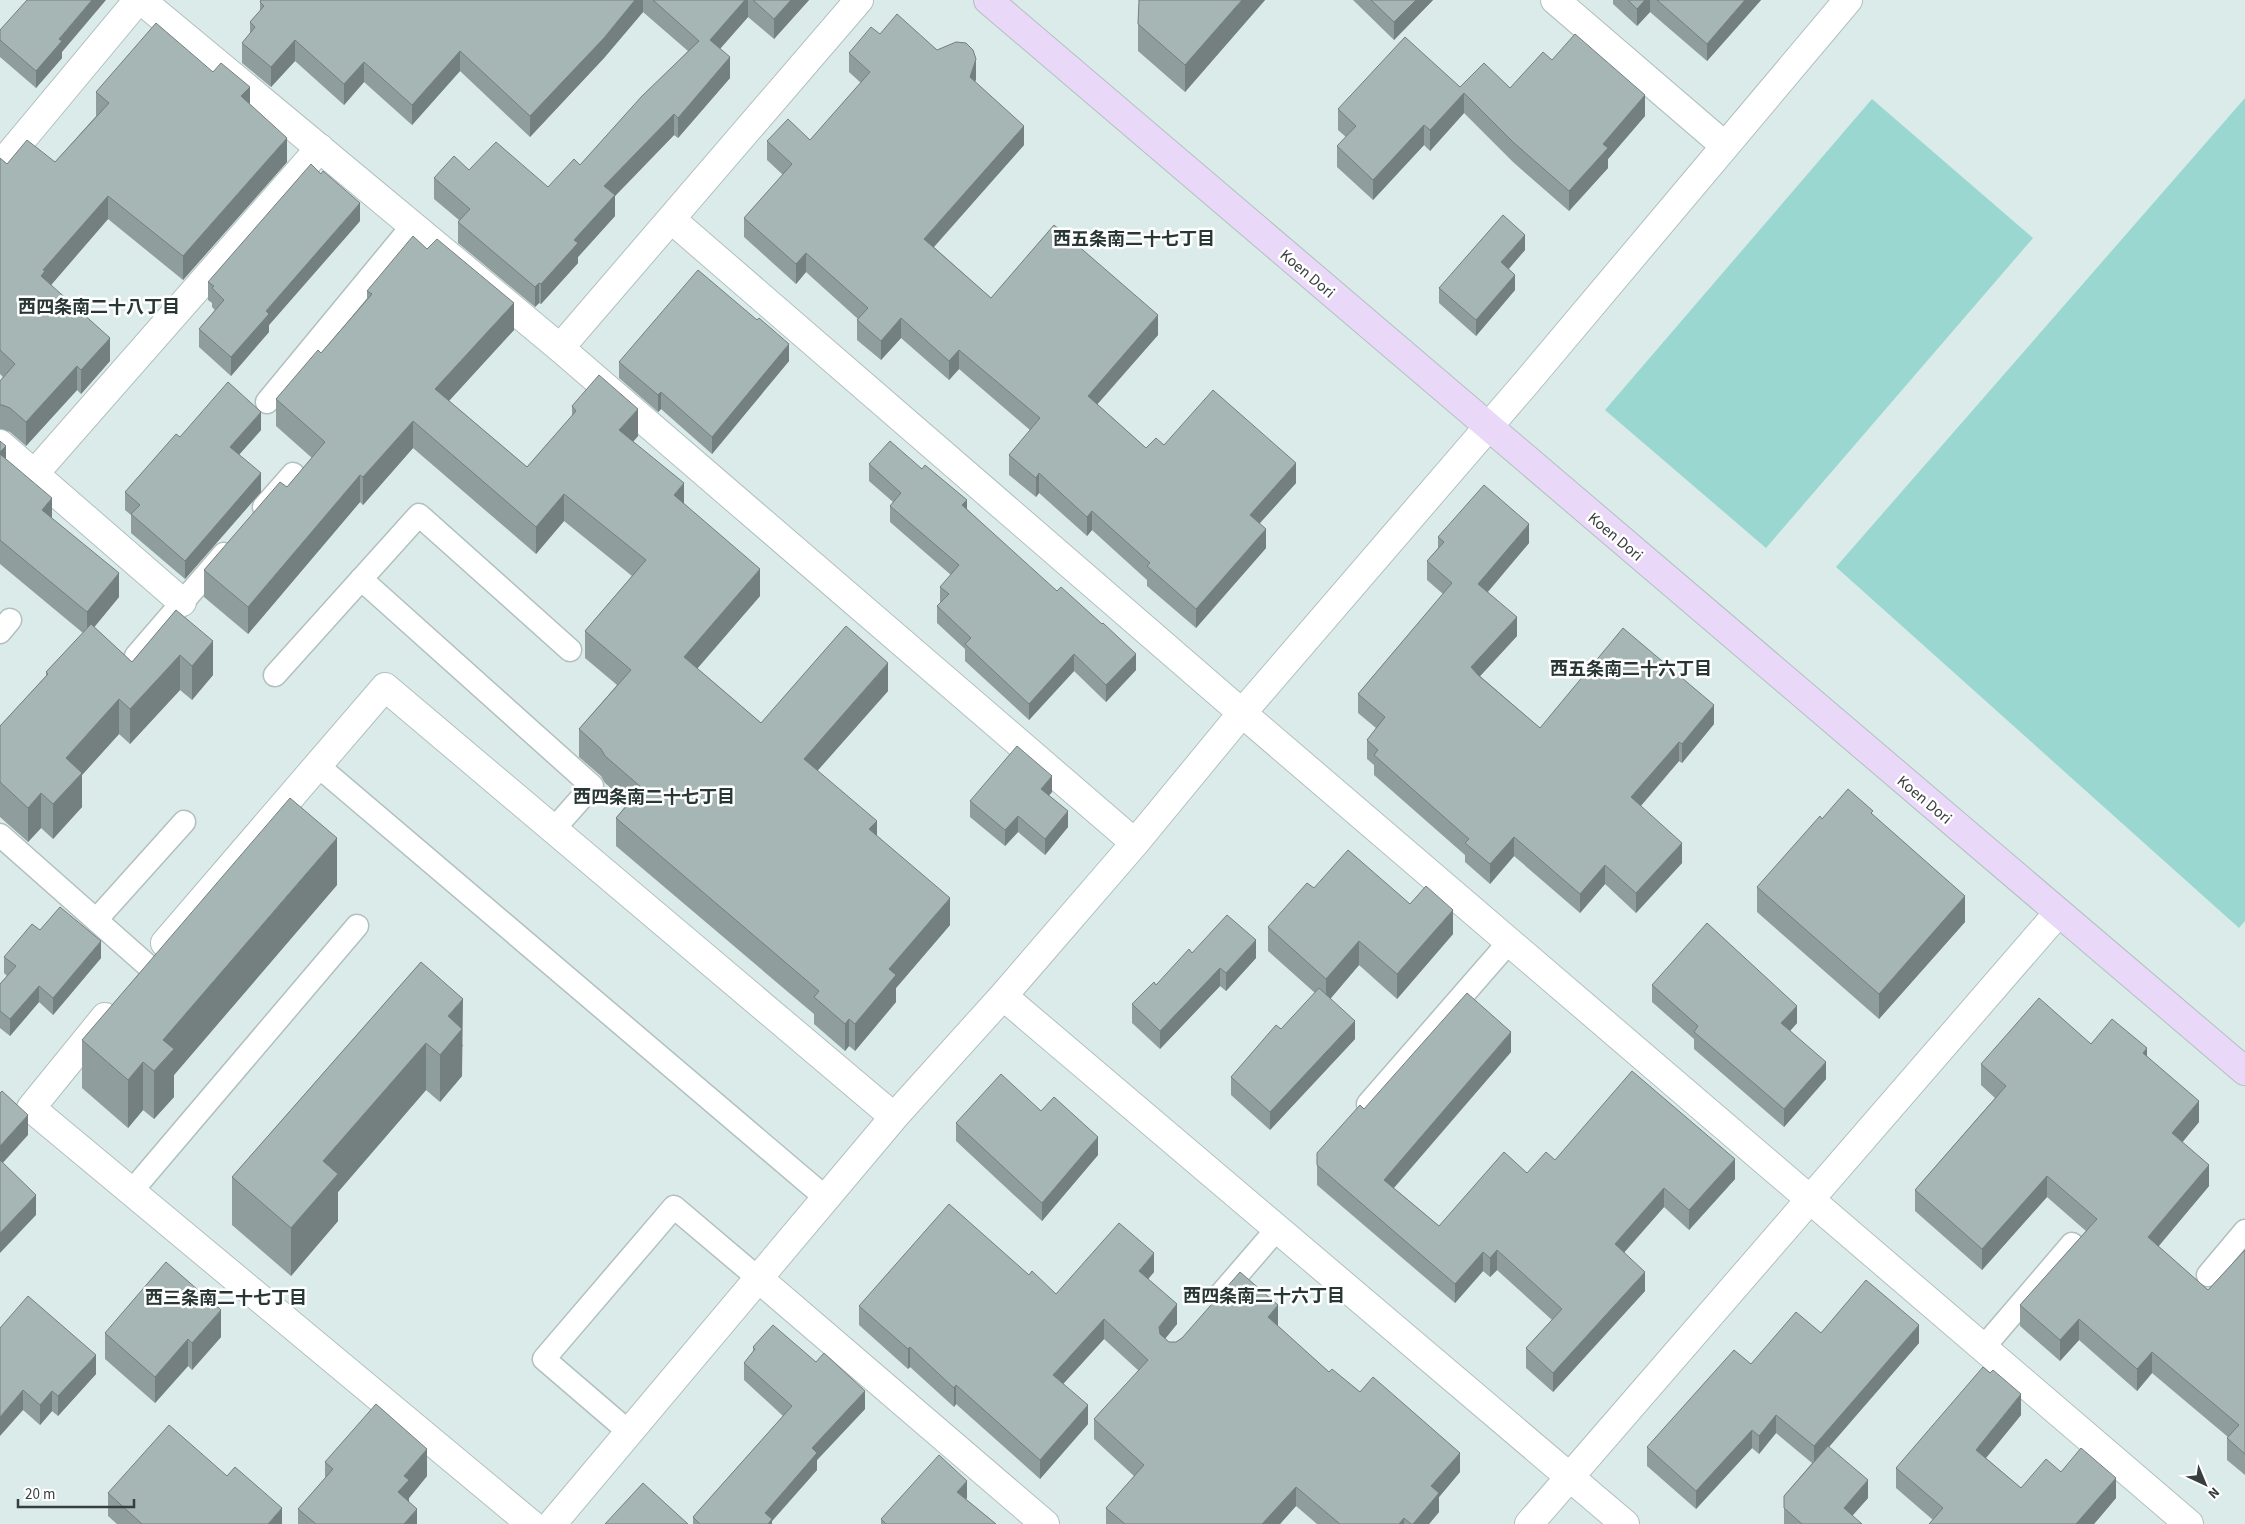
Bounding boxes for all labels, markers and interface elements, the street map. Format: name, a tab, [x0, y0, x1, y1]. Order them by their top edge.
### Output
district label: 西五条南二十七丁目	[1053, 227, 1215, 252]
street label: Koen Dori	[1275, 244, 1340, 303]
district label: 西四条南二十八丁目	[18, 295, 180, 320]
street label: Koen Dori	[1583, 507, 1648, 566]
district label: 西五条南二十六丁目	[1550, 657, 1712, 682]
street label: Koen Dori	[1892, 770, 1957, 829]
district label: 西四条南二十七丁目	[573, 785, 735, 810]
district label: 西四条南二十六丁目	[1183, 1284, 1345, 1309]
district label: 西三条南二十七丁目	[145, 1286, 307, 1311]
north arrow	[2180, 1459, 2230, 1509]
scale bar	[18, 1476, 134, 1508]
text: N	[2203, 1482, 2224, 1503]
text: 20 m	[25, 1484, 55, 1505]

